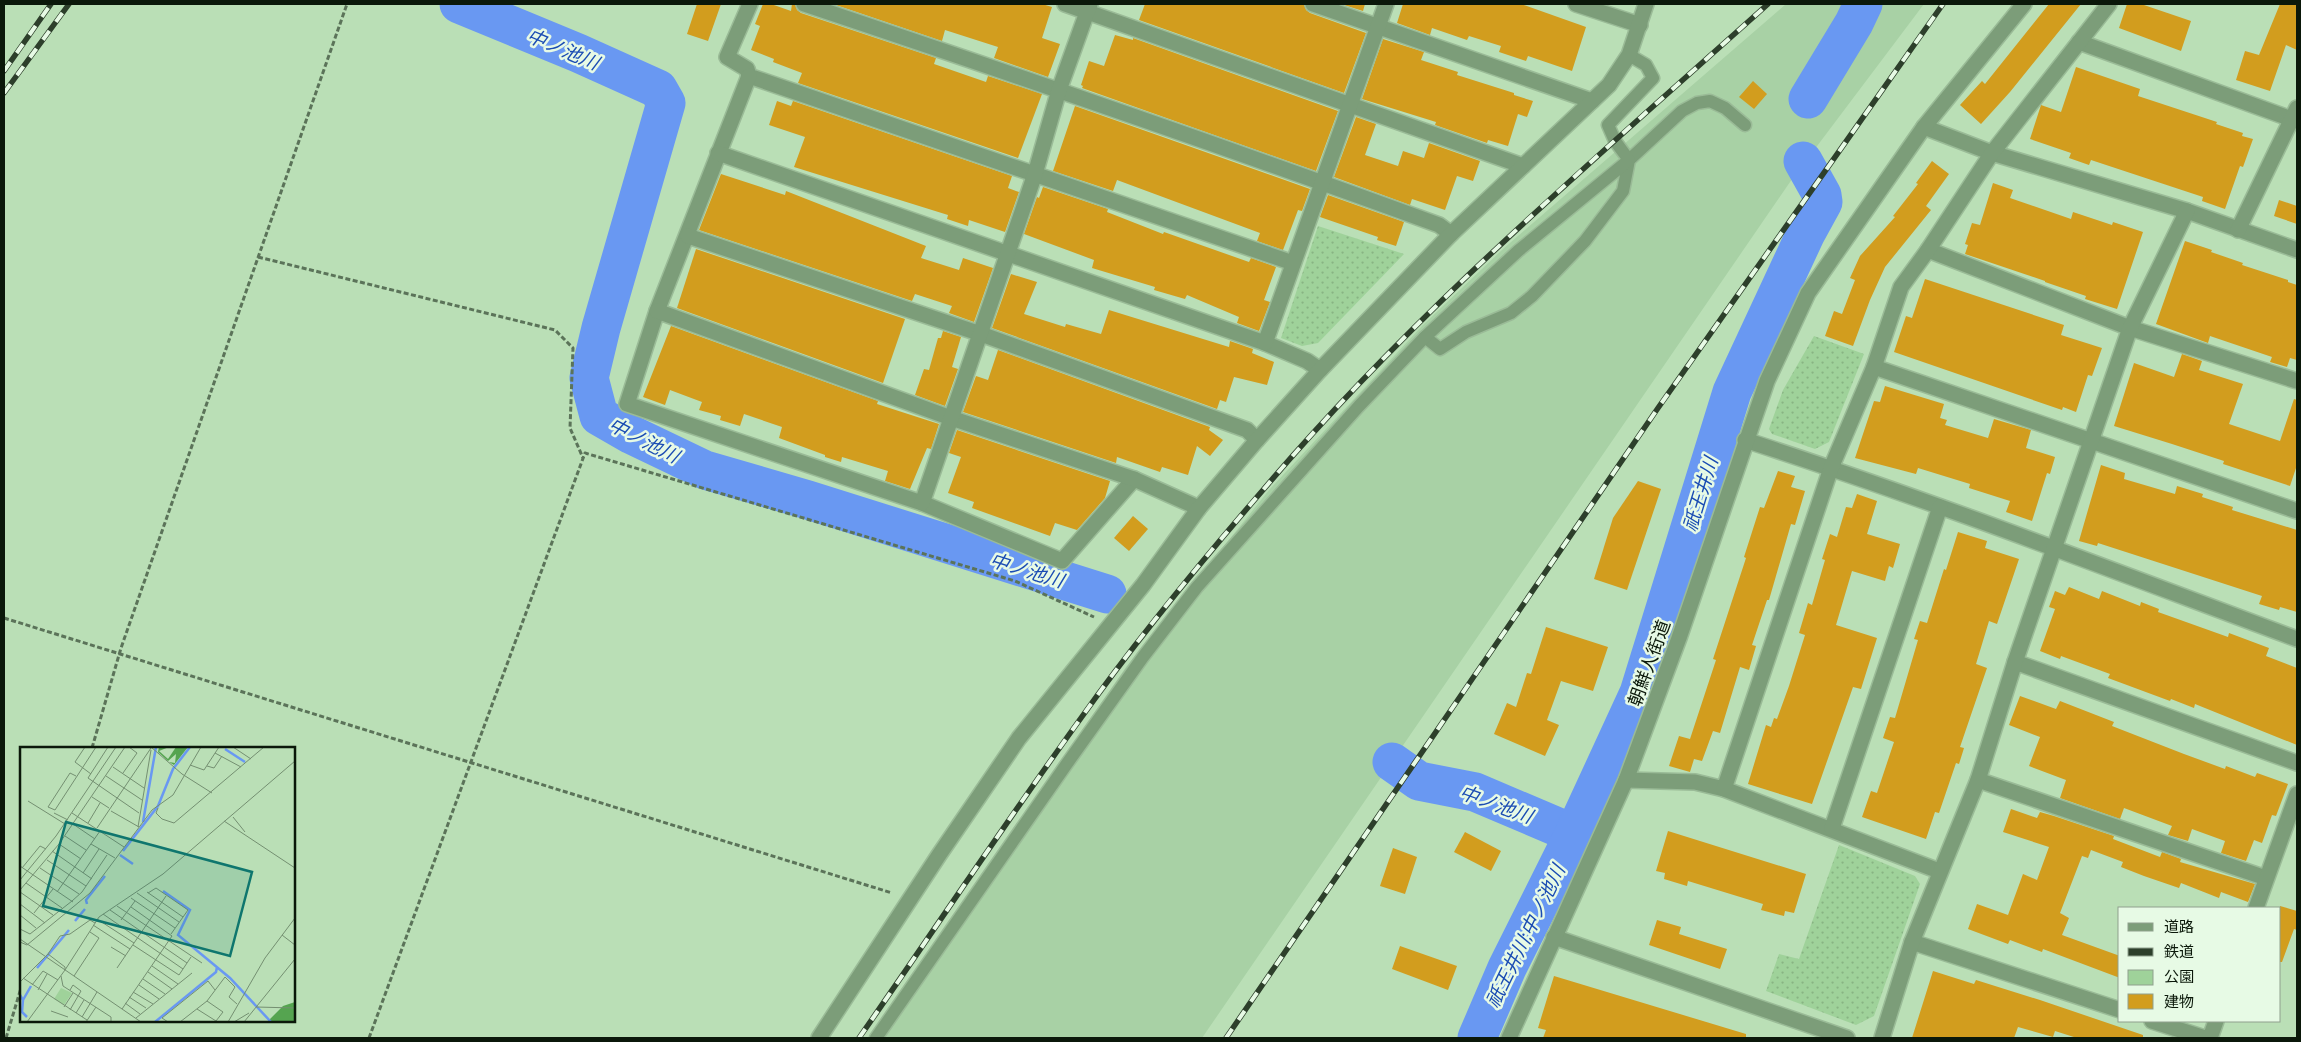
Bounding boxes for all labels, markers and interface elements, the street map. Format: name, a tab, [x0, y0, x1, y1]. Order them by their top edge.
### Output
water label: 中ノ池川	[524, 24, 604, 75]
water label: 中ノ池川	[605, 413, 685, 468]
water label: 祇王井川	[1678, 453, 1722, 534]
water label: 中ノ池川	[987, 548, 1068, 592]
street label: 朝鮮人街道	[1624, 617, 1674, 709]
inset map	[20, 747, 295, 1022]
water label: 中ノ池川	[1457, 781, 1537, 828]
water label: 祇王井川;中ノ池川	[1481, 860, 1570, 1011]
legend	[2118, 907, 2281, 1022]
text: 道路	[2164, 918, 2194, 935]
text: 鉄道	[2164, 943, 2194, 960]
text: 公園	[2164, 968, 2194, 985]
text: 建物	[2164, 993, 2194, 1010]

